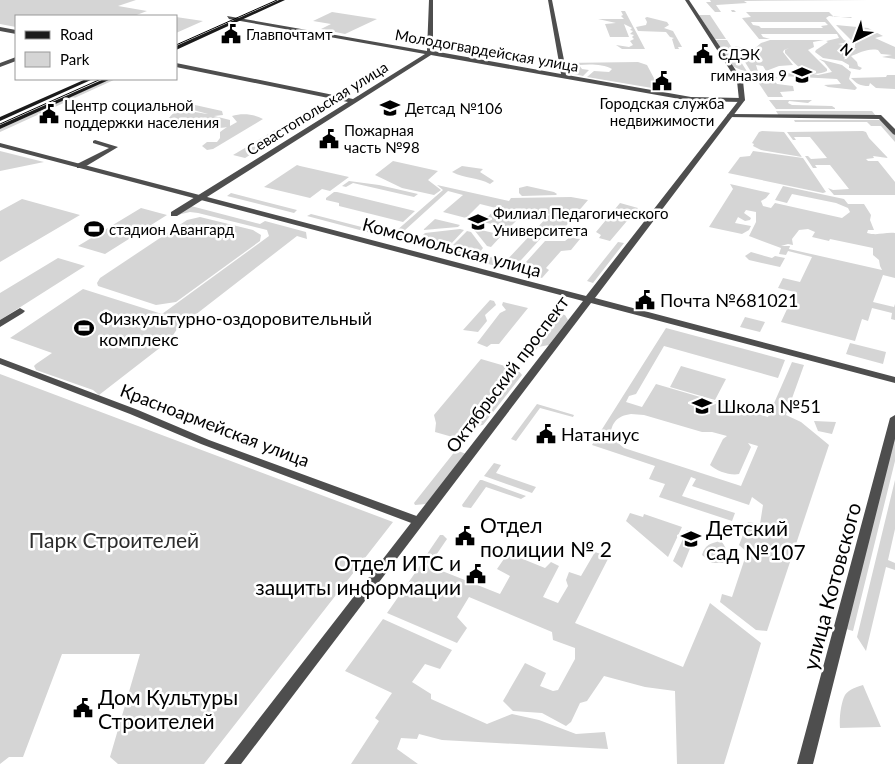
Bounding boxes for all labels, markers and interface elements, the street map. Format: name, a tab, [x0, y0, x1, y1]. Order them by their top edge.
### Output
legend	[15, 15, 178, 80]
north arrow	[830, 15, 880, 65]
public building icon: Главпочтамт	[220, 23, 242, 45]
text: Road	[60, 25, 93, 43]
place label: Главпочтамт	[246, 25, 333, 43]
street label: Молодогвардейская улица	[394, 25, 580, 75]
text: N	[836, 40, 856, 60]
public building icon: СДЭК	[692, 43, 714, 65]
place label: СДЭК	[718, 45, 760, 63]
text: Park	[60, 50, 90, 68]
street label: Севастопольская улица	[243, 57, 391, 159]
school or university icon: гимназия 9	[791, 64, 813, 86]
place label: гимназия 9	[710, 66, 787, 84]
public building icon: Городская служба недвижимости	[651, 70, 673, 92]
place label: Городская служба недвижимости	[600, 94, 724, 129]
place label: Центр социальной поддержки населения	[64, 96, 219, 131]
school or university icon: Детсад №106	[379, 97, 401, 119]
place label: Детсад №106	[405, 99, 503, 117]
public building icon: Центр социальной поддержки населения	[38, 103, 60, 125]
place label: Пожарная часть №98	[344, 121, 420, 156]
public building icon: Пожарная часть №98	[318, 128, 340, 150]
place label: Филиал Педагогического Университета	[493, 204, 668, 239]
school or university icon: Филиал Педагогического Университета	[467, 211, 489, 233]
street label: Комсомольская улица	[360, 213, 544, 281]
sports icon: стадион Авангард	[83, 218, 105, 240]
place label: стадион Авангард	[109, 220, 234, 238]
public building icon: Почта №681021	[634, 289, 656, 311]
place label: Почта №681021	[660, 289, 798, 311]
street label: Октябрьский проспект	[441, 291, 573, 457]
place label: Физкультурно-оздоровительный комплекс	[99, 307, 372, 350]
sports icon: Физкультурно-оздоровительный комплекс	[73, 317, 95, 339]
street label: Красноармейская улица	[117, 379, 313, 471]
school or university icon: Школа №51	[691, 395, 713, 417]
place label: Школа №51	[717, 395, 821, 417]
public building icon: Натаниус	[535, 423, 557, 445]
place label: Натаниус	[561, 423, 640, 445]
street label: улица Котовского	[797, 499, 865, 673]
place label: Отдел полиции № 2	[480, 512, 612, 561]
place label: Детский сад №107	[706, 515, 806, 564]
public building icon: Отдел полиции № 2	[454, 525, 476, 547]
park label: Парк Строителей	[29, 527, 199, 552]
school or university icon: Детский сад №107	[680, 528, 702, 550]
place label: Отдел ИТС и защиты информации	[255, 550, 461, 599]
public building icon: Отдел ИТС и защиты информации	[465, 563, 487, 585]
place label: Дом Культуры Строителей	[98, 684, 238, 733]
public building icon: Дом Культуры Строителей	[72, 697, 94, 719]

